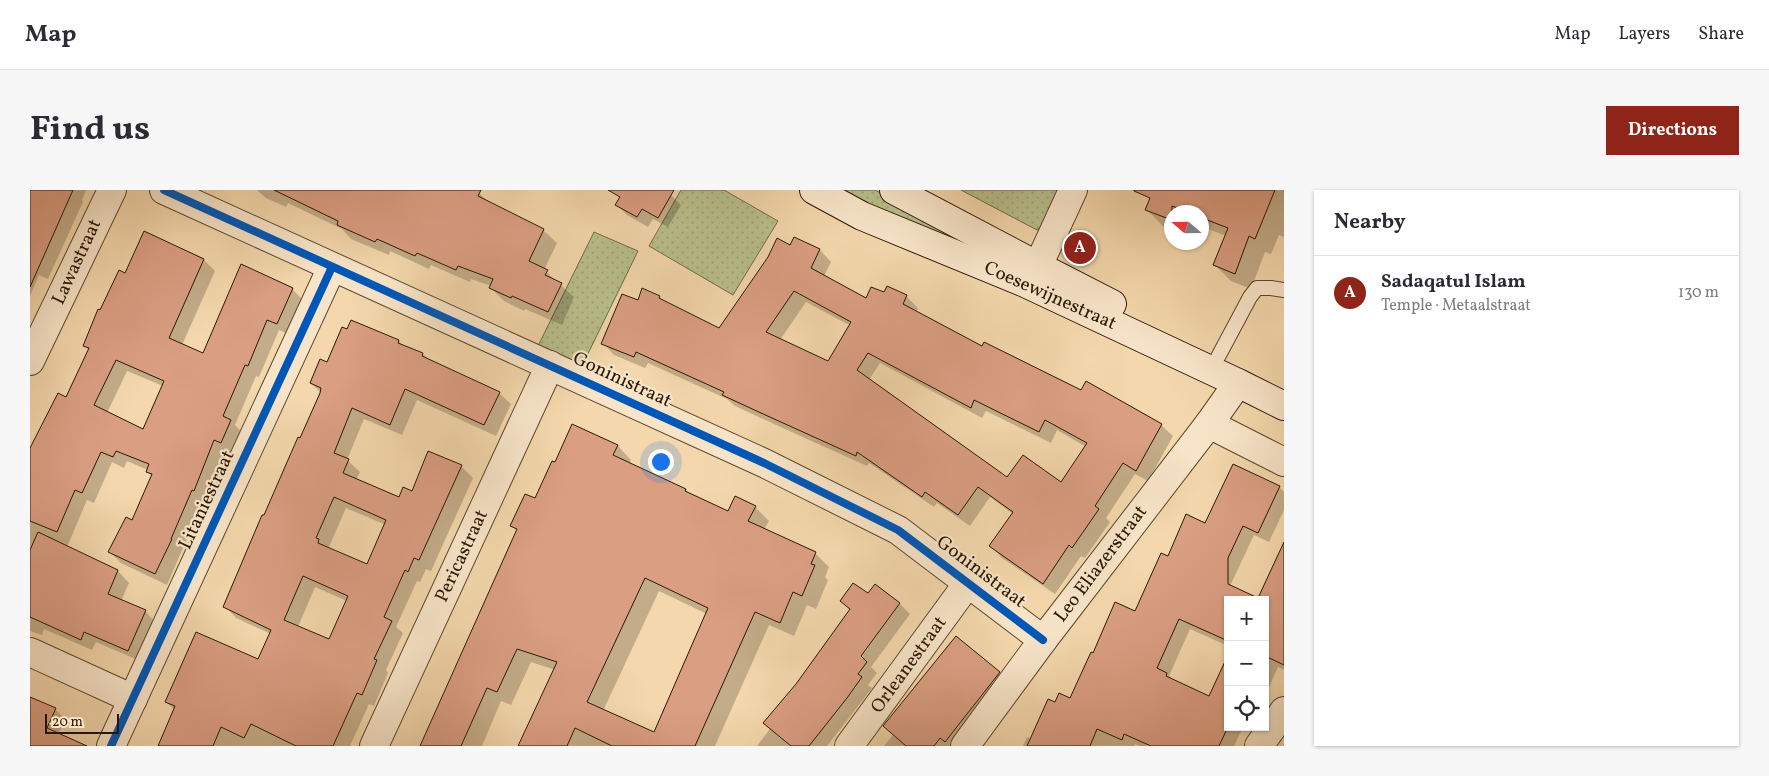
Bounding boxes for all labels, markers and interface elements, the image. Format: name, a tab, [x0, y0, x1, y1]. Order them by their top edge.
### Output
text: Map	[25, 18, 76, 52]
text: Map	[1554, 22, 1590, 47]
text: Layers	[1618, 22, 1670, 47]
text: Share	[1698, 22, 1744, 47]
text: Find us	[30, 106, 150, 154]
button: Directions	[1606, 106, 1739, 155]
north arrow	[1164, 205, 1209, 250]
text: Nearby	[1334, 208, 1405, 237]
street label: Lawastraat	[46, 215, 108, 309]
pin: A	[1064, 229, 1096, 267]
street label: Coesewijnestraat	[980, 255, 1121, 337]
text: Sadaqatul Islam	[1381, 269, 1526, 295]
text: A	[1344, 282, 1356, 304]
text: 130 m	[1678, 282, 1719, 304]
text: Temple · Metaalstraat	[1381, 295, 1531, 317]
street label: Goninistraat	[568, 346, 676, 414]
street label: Litaniestraat	[173, 446, 241, 554]
your location	[648, 449, 674, 475]
street label: Leo Eliazerstraat	[1048, 500, 1154, 628]
street label: Pericastraat	[429, 505, 495, 607]
street label: Goninistraat	[931, 530, 1031, 615]
map controls	[1224, 596, 1269, 731]
button: +	[1224, 596, 1269, 641]
street label: Orleanestraat	[865, 611, 953, 719]
button: −	[1224, 641, 1269, 686]
button: locate	[1224, 686, 1269, 731]
scale bar	[45, 711, 119, 734]
text: 20 m	[52, 713, 83, 732]

